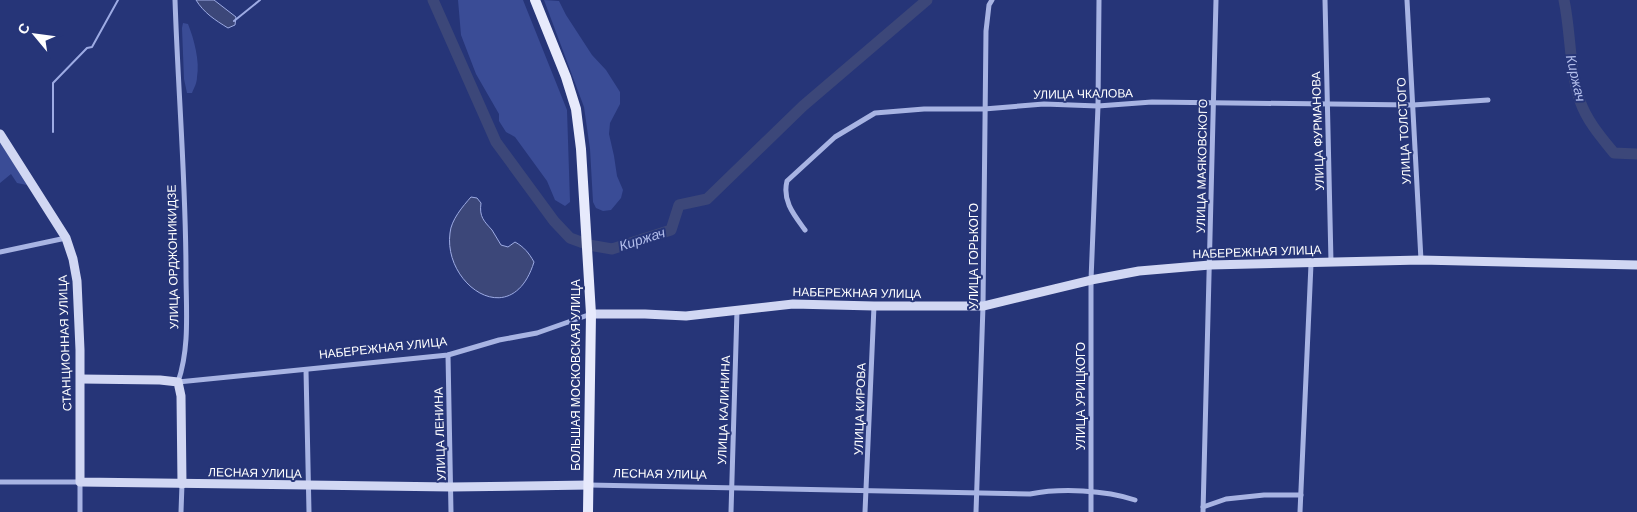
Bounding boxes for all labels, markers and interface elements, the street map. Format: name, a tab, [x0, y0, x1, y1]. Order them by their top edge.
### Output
north arrow	[10, 10, 60, 60]
text: С	[13, 20, 34, 37]
water label: Киржач	[1562, 53, 1590, 103]
street label: УЛИЦА ФУРМАНОВА	[1308, 71, 1328, 191]
street label: УЛИЦА ТОЛСТОГО	[1393, 77, 1415, 185]
street label: УЛИЦА ЧКАЛОВА	[1033, 85, 1133, 103]
street label: УЛИЦА МАЯКОВСКОГО	[1193, 99, 1211, 233]
street label: УЛИЦА ОРДЖОНИКИДЗЕ	[164, 184, 182, 330]
street label: УЛИЦА ГОРЬКОГО	[966, 203, 982, 309]
water label: Киржач	[617, 223, 667, 255]
street label: НАБЕРЕЖНАЯ УЛИЦА	[1192, 242, 1322, 262]
street label: СТАНЦИОННАЯ УЛИЦА	[55, 275, 75, 411]
street label: БОЛЬШАЯ МОСКОВСКАЯ УЛИЦА	[568, 279, 584, 471]
street label: НАБЕРЕЖНАЯ УЛИЦА	[792, 284, 922, 302]
street label: НАБЕРЕЖНАЯ УЛИЦА	[318, 333, 448, 363]
street label: УЛИЦА УРИЦКОГО	[1073, 342, 1089, 450]
street label: УЛИЦА КАЛИНИНА	[714, 355, 734, 465]
street label: УЛИЦА КИРОВА	[850, 363, 870, 455]
street label: УЛИЦА ЛЕНИНА	[430, 387, 450, 481]
street label: ЛЕСНАЯ УЛИЦА	[208, 464, 302, 482]
street label: ЛЕСНАЯ УЛИЦА	[613, 465, 707, 483]

